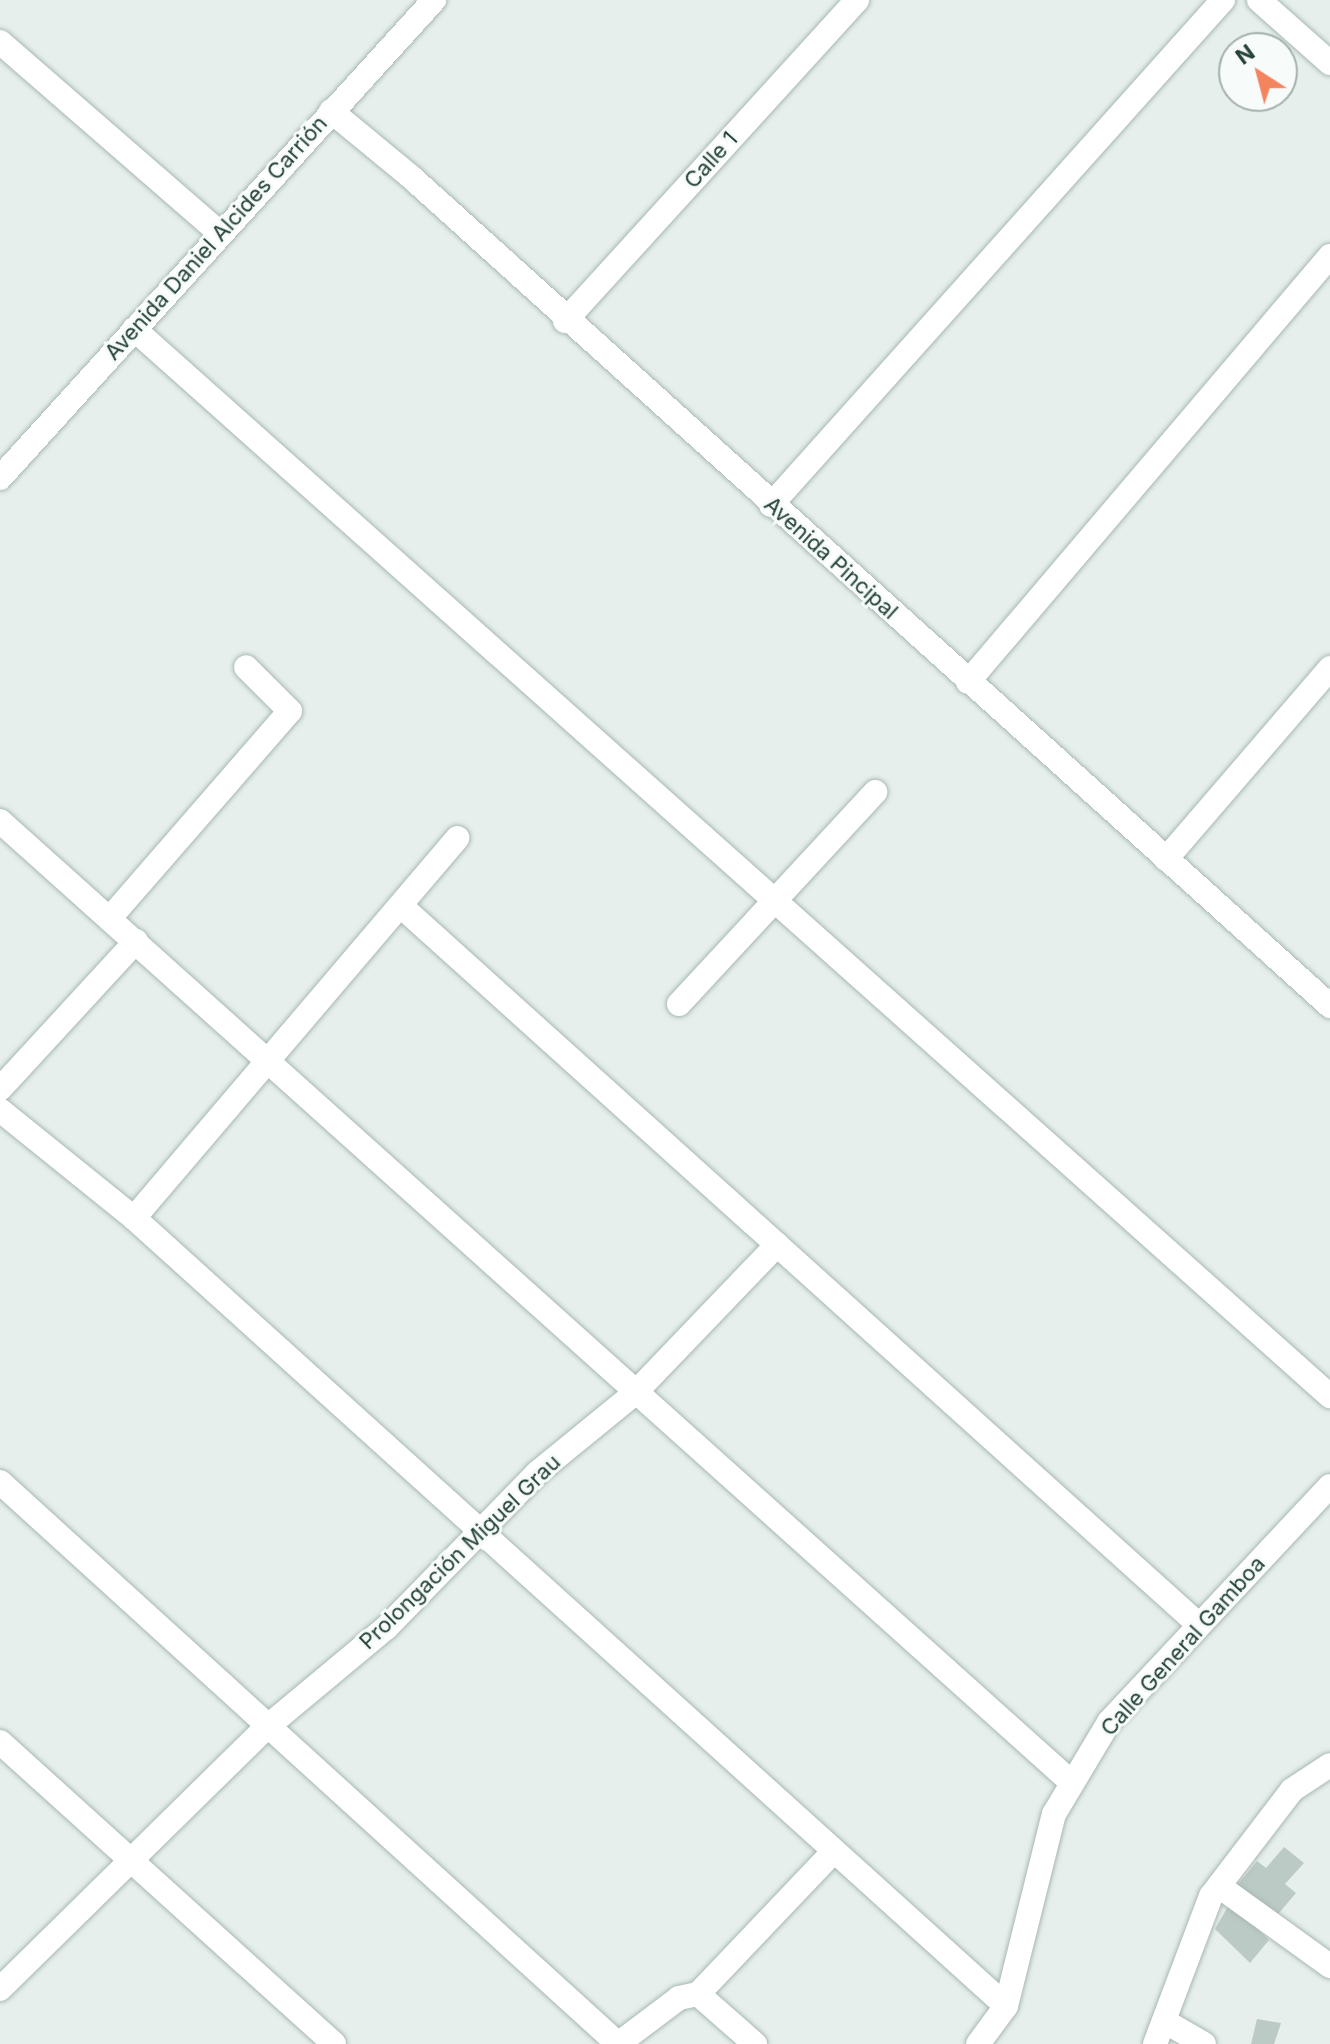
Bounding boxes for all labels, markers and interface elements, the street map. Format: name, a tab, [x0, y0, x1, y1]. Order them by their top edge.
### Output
north arrow	[1218, 32, 1298, 112]
text: N	[1231, 39, 1259, 70]
street label: Avenida Daniel Alcides Carrión	[99, 110, 333, 366]
street label: Calle 1	[679, 126, 743, 194]
street label: Avenida Pincipal	[759, 491, 903, 625]
street label: Prolongación Miguel Grau	[354, 1449, 566, 1655]
street label: Calle General Gamboa	[1095, 1551, 1271, 1741]

